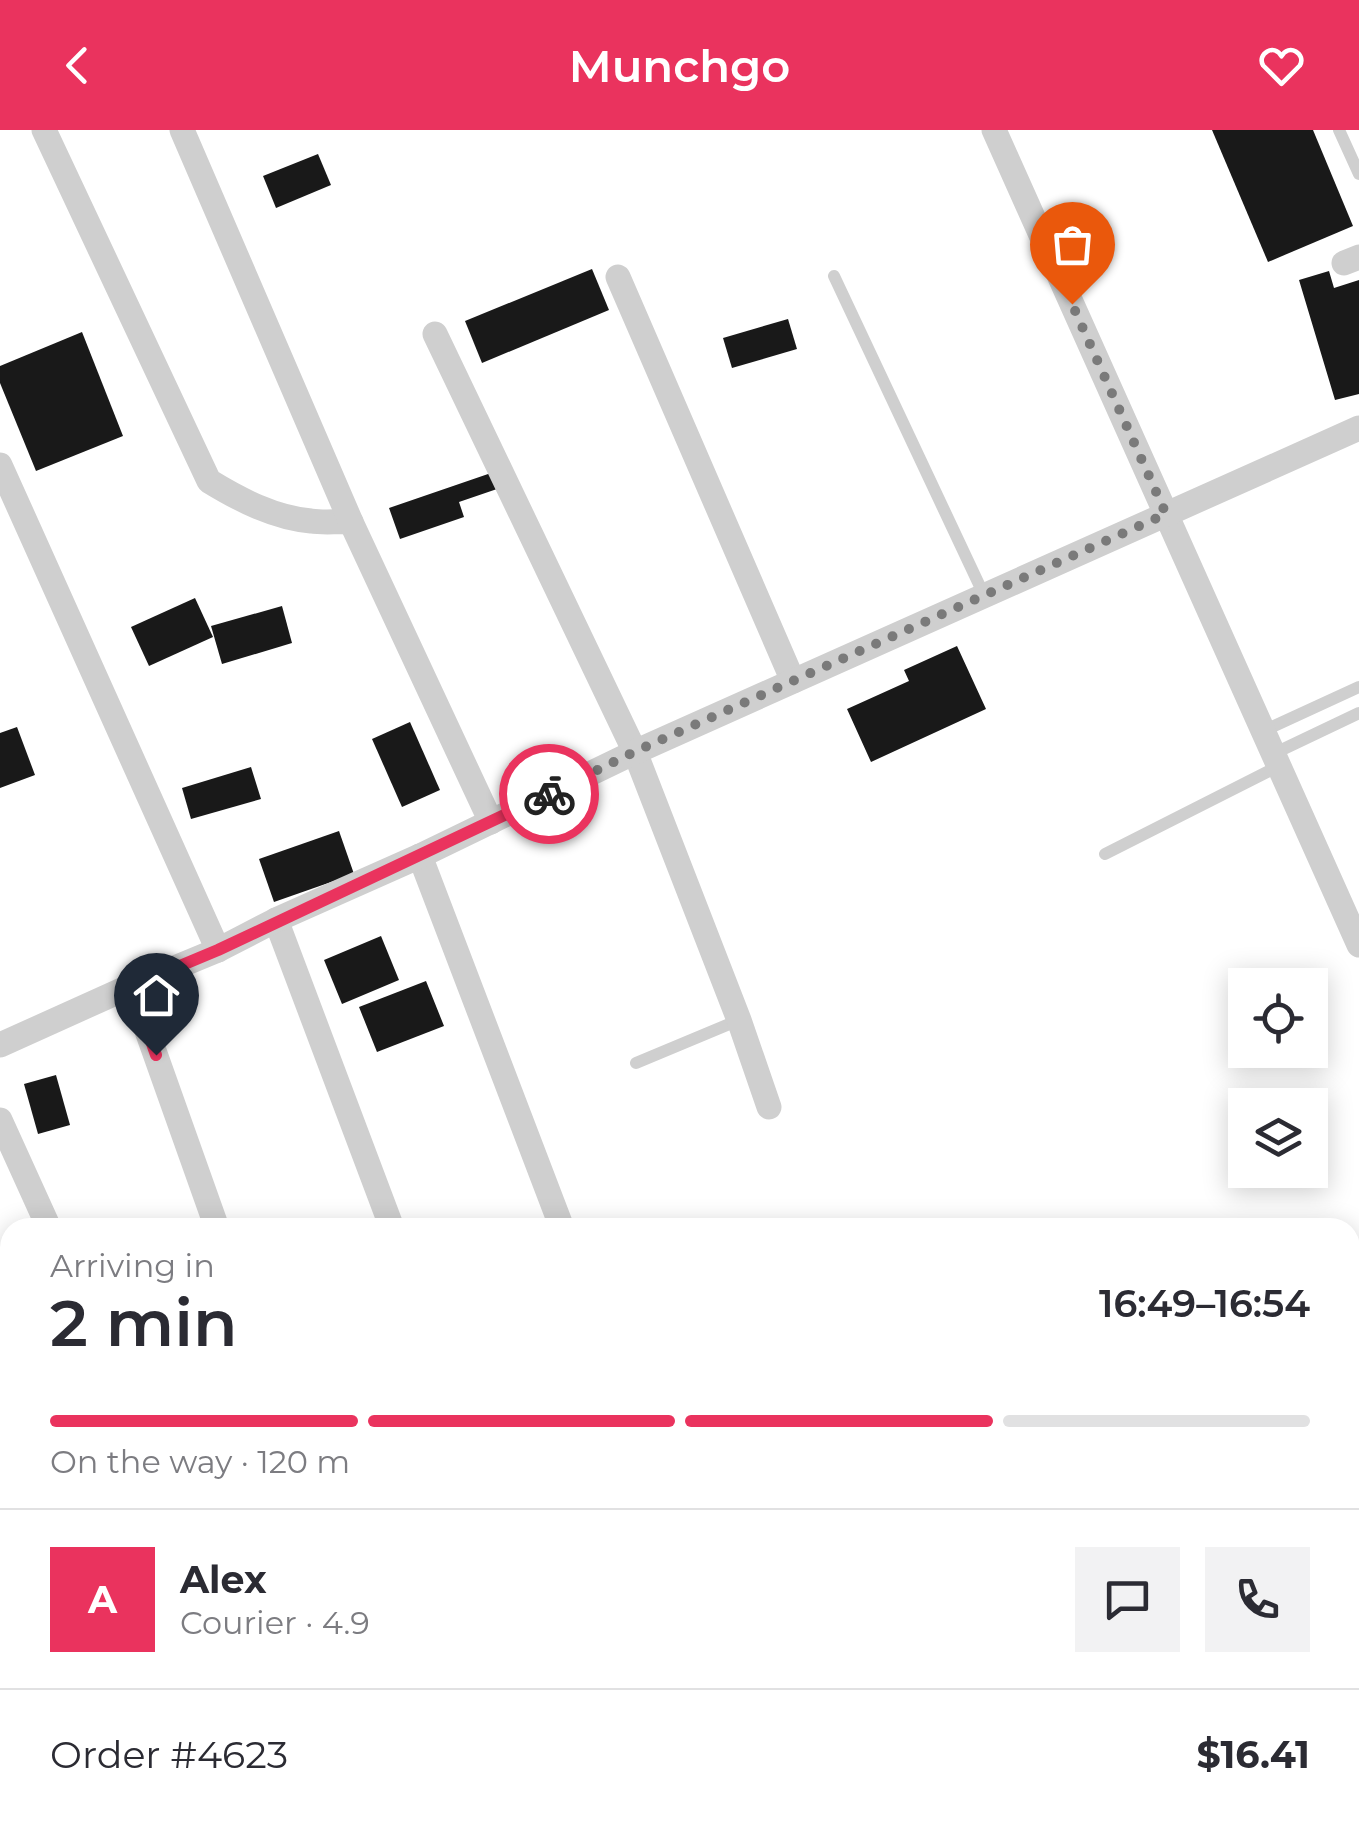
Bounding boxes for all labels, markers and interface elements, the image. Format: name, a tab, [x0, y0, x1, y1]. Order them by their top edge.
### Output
icon: back	[50, 38, 105, 93]
text: Munchgo	[569, 38, 790, 93]
icon: heart	[1254, 38, 1309, 93]
pin	[1030, 202, 1115, 305]
icon: bag	[1045, 217, 1100, 272]
courier	[499, 744, 599, 844]
icon: bike	[522, 767, 577, 822]
pin	[114, 953, 199, 1056]
icon: home	[129, 968, 184, 1023]
map controls	[1228, 968, 1328, 1188]
button: locate	[1228, 968, 1328, 1068]
button: layers	[1228, 1088, 1328, 1188]
text: Arriving in	[50, 1246, 215, 1285]
text: 16:49–16:54	[1099, 1280, 1310, 1327]
text: 2 min	[50, 1283, 238, 1362]
text: On the way · 120 m	[50, 1442, 350, 1481]
button: chat	[1075, 1547, 1180, 1652]
button: phone	[1205, 1547, 1310, 1652]
text: Alex	[180, 1556, 267, 1603]
text: A	[88, 1576, 117, 1623]
text: Courier · 4.9	[180, 1603, 370, 1642]
text: Order #4623	[50, 1731, 288, 1778]
text: $16.41	[1197, 1731, 1310, 1778]

